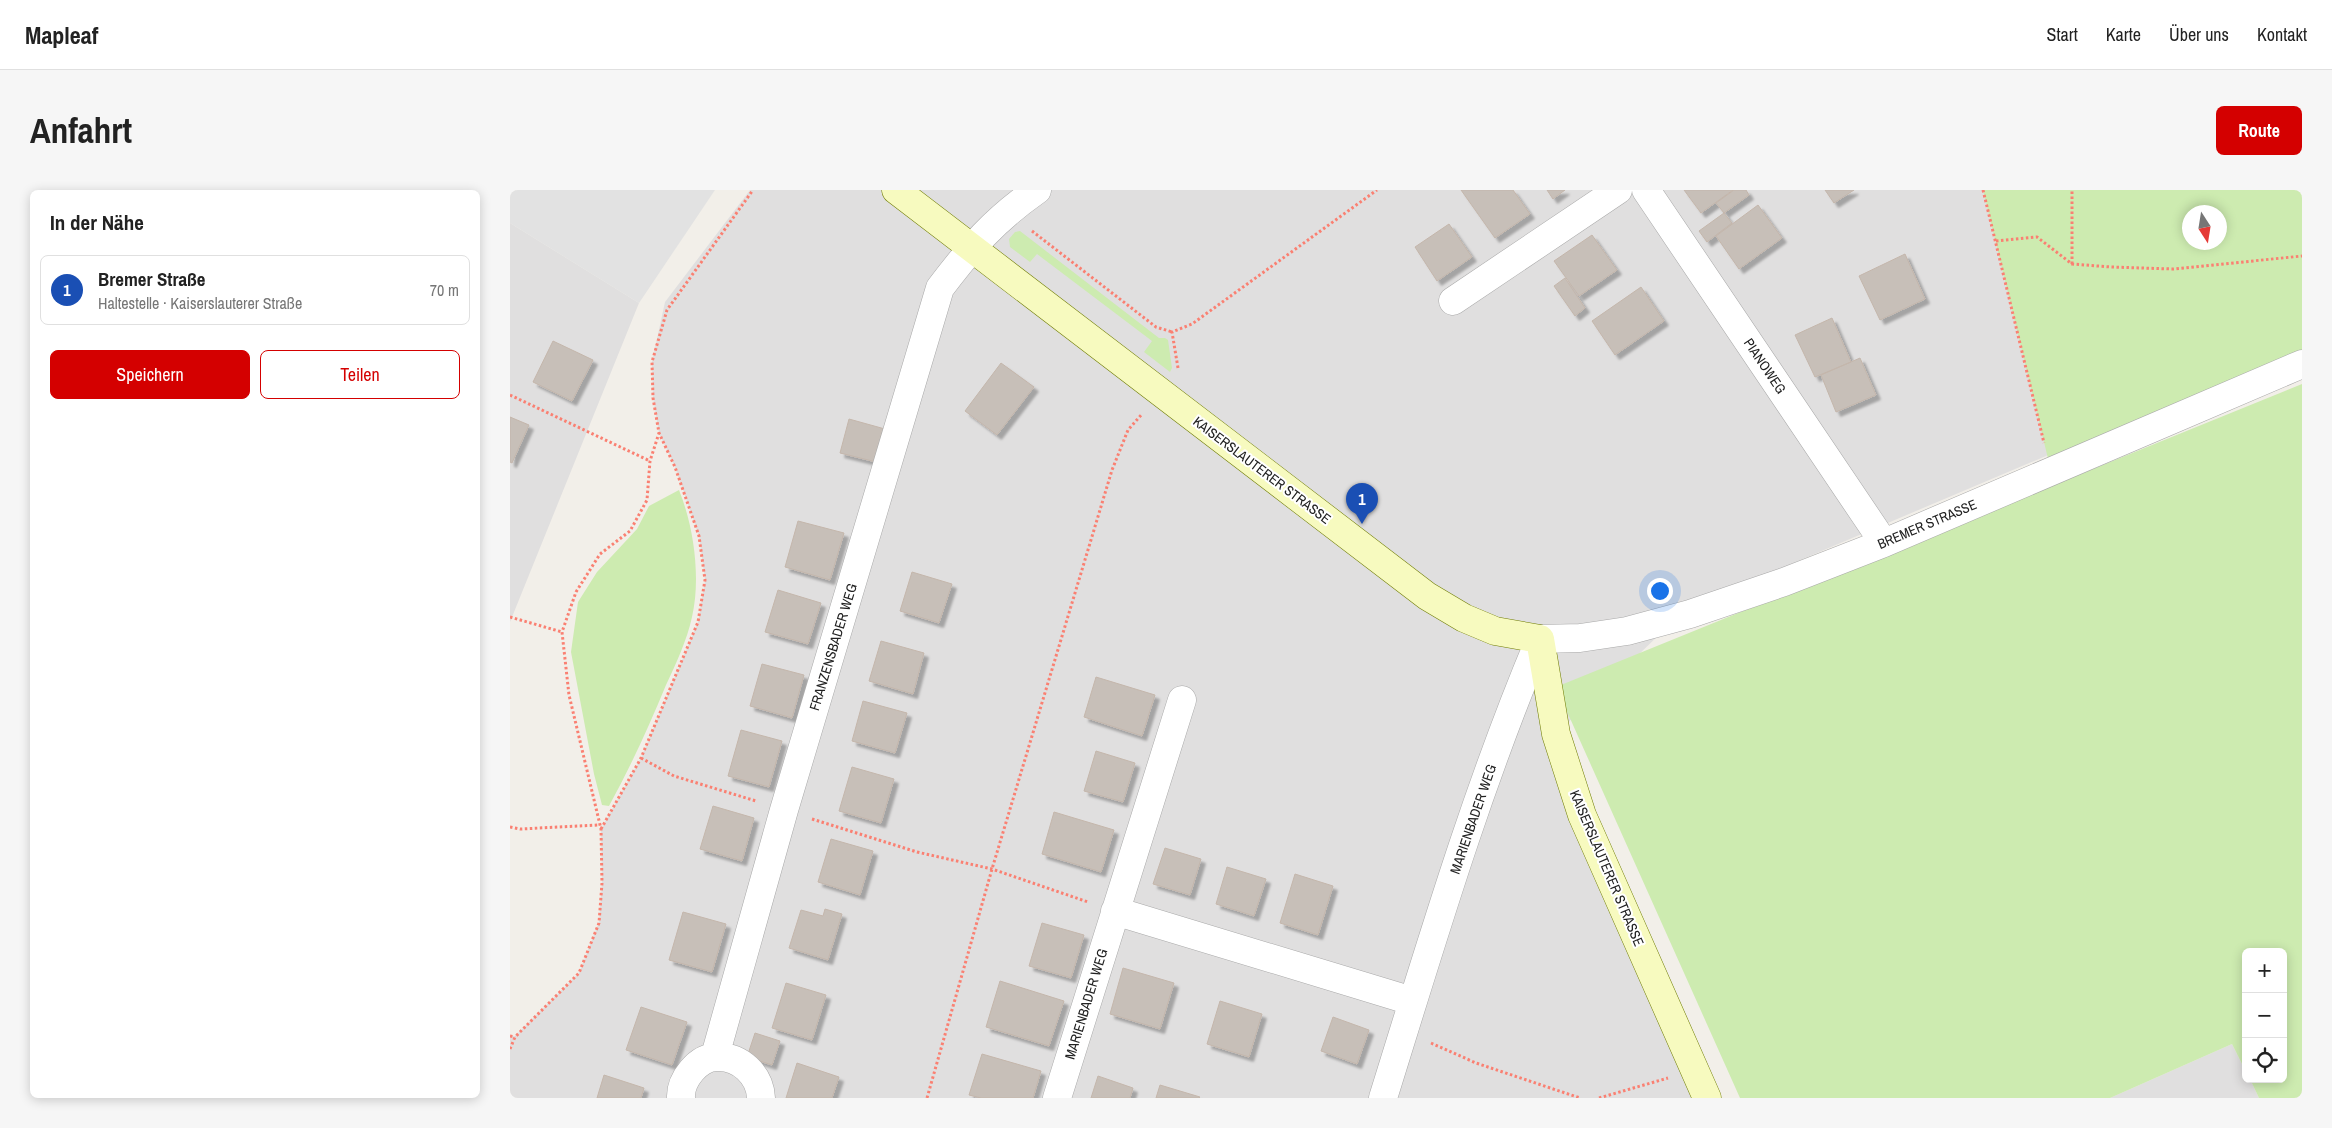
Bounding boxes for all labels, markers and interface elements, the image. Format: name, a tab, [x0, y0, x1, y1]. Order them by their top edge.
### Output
text: Mapleaf	[25, 19, 98, 51]
text: Start	[2047, 22, 2078, 47]
text: Karte	[2106, 22, 2141, 47]
text: Über uns	[2169, 22, 2229, 47]
text: Kontakt	[2257, 22, 2307, 47]
button: Route	[2216, 106, 2302, 155]
text: Anfahrt	[30, 107, 132, 154]
north arrow	[2182, 205, 2227, 250]
text: In der Nähe	[50, 208, 144, 237]
text: Bremer Straße	[98, 266, 205, 292]
text: 1	[63, 279, 71, 301]
text: 70 m	[430, 279, 459, 301]
text: Haltestelle · Kaiserslauterer Straße	[98, 292, 302, 314]
street label: PIANOWEG	[1740, 335, 1790, 397]
button: Speichern	[50, 350, 250, 399]
button: Teilen	[260, 350, 460, 399]
street label: KAISERSLAUTERER STRASSE	[1190, 412, 1334, 528]
pin: 1	[1346, 483, 1378, 524]
street label: BREMER STRASSE	[1875, 495, 1979, 553]
your location	[1647, 578, 1673, 604]
street label: FRANZENSBADER WEG	[805, 581, 861, 713]
street label: MARIENBADER WEG	[1446, 762, 1500, 876]
street label: KAISERSLAUTERER STRASSE	[1566, 787, 1648, 949]
street label: MARIENBADER WEG	[1061, 946, 1111, 1062]
map controls	[2242, 948, 2287, 1083]
button: +	[2242, 948, 2287, 993]
button: −	[2242, 993, 2287, 1038]
button: locate	[2242, 1038, 2287, 1083]

